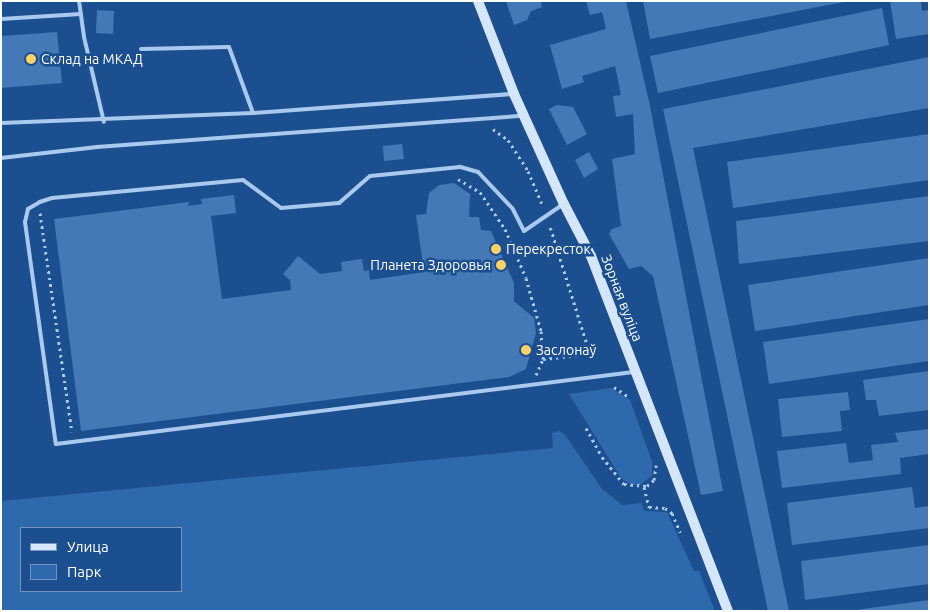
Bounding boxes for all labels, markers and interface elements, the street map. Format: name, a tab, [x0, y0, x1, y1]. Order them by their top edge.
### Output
place label: Склад на МКАД	[41, 51, 143, 67]
marker: Склад на МКАД	[25, 53, 37, 65]
place label: Перекресток	[506, 241, 591, 257]
marker: Перекресток	[490, 243, 502, 255]
street label: Зорная вуліца	[598, 252, 646, 344]
place label: Планета Здоровья	[370, 257, 491, 273]
marker: Планета Здоровья	[495, 259, 507, 271]
place label: Заслонаў	[536, 342, 596, 358]
marker: Заслонаў	[520, 344, 532, 356]
legend	[20, 527, 182, 592]
text: Улица	[67, 538, 109, 555]
text: Парк	[67, 563, 102, 580]

